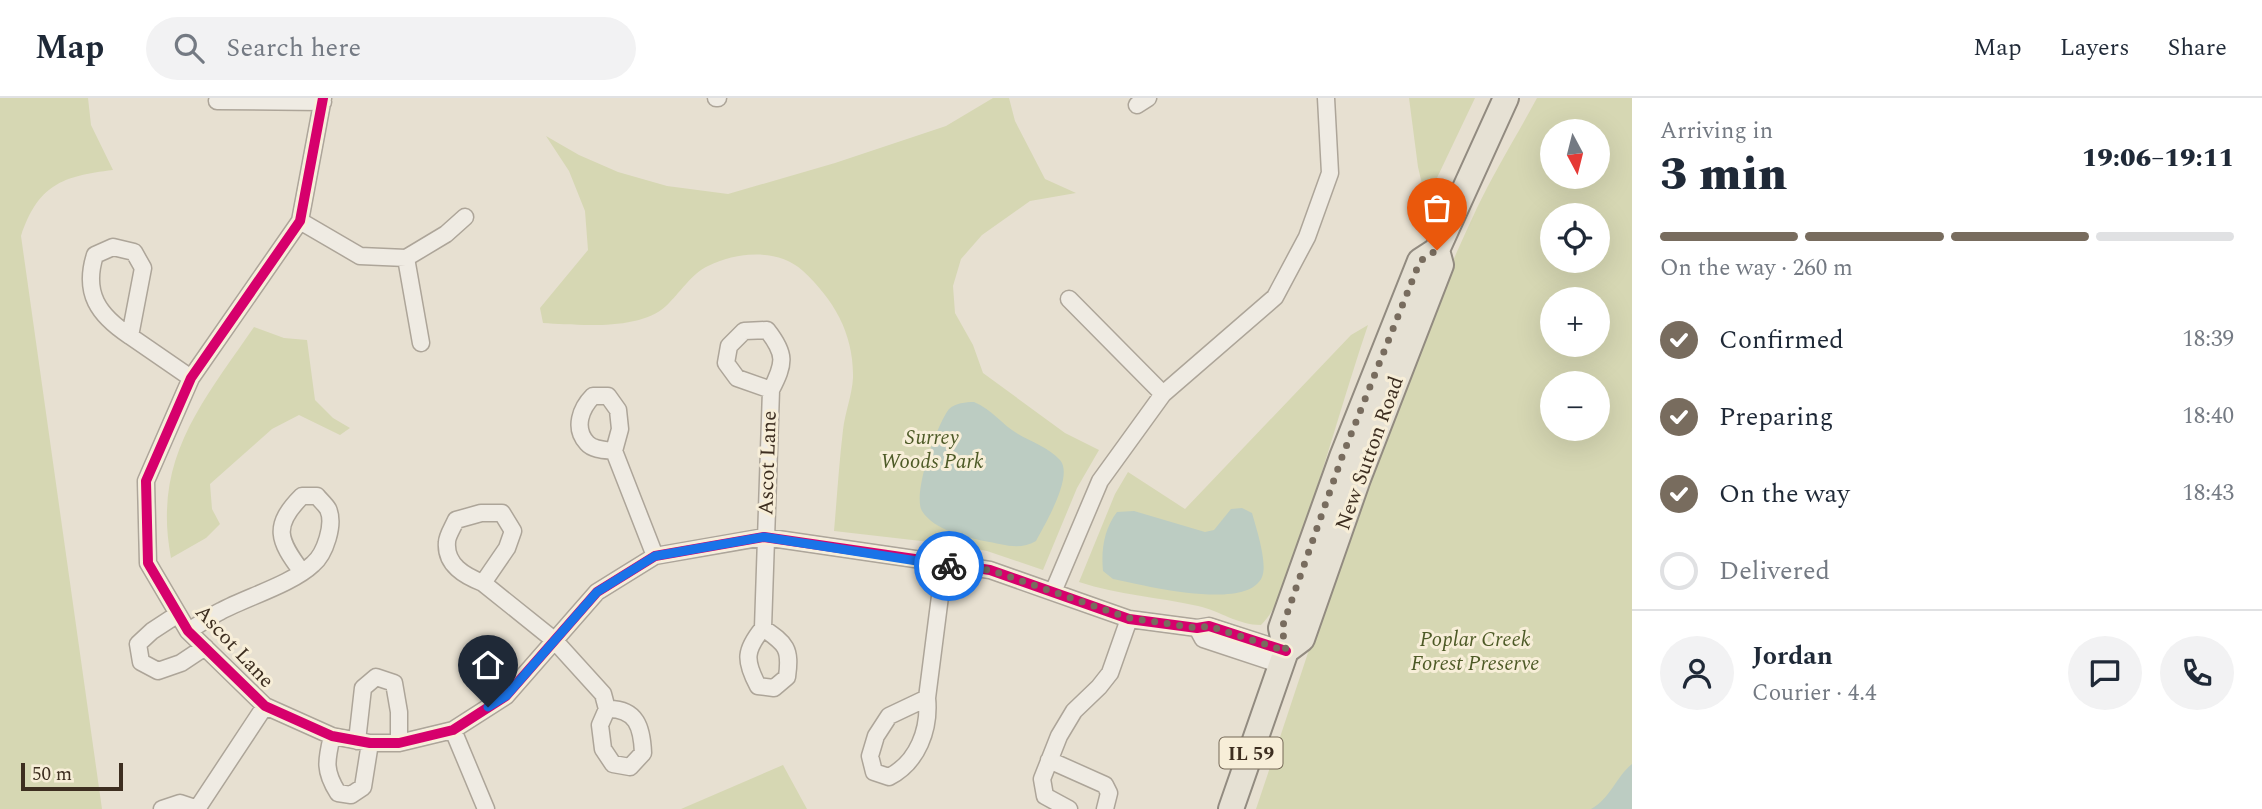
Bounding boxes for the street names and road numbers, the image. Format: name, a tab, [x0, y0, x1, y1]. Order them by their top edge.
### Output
street label: New Sutton Road	[1327, 372, 1413, 535]
street label: Ascot Lane	[750, 410, 786, 516]
street label: Ascot Lane	[187, 598, 282, 696]
road number: IL 59	[1220, 738, 1282, 768]

